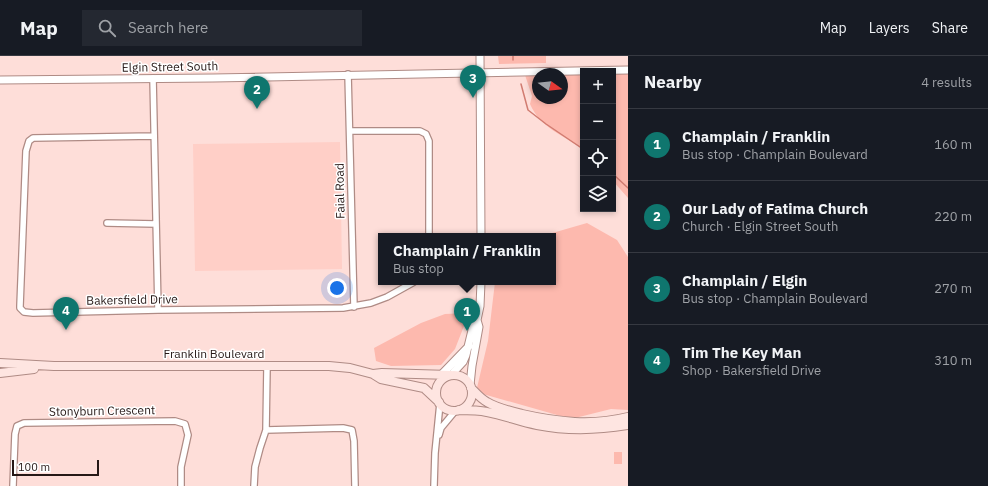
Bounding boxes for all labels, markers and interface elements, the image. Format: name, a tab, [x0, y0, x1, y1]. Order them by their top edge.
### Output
search box	[82, 10, 362, 46]
text: Map	[20, 16, 58, 40]
icon: search	[96, 17, 118, 39]
text: Search here	[128, 18, 208, 37]
text: Map	[820, 19, 847, 37]
text: Layers	[869, 19, 910, 37]
text: Share	[932, 19, 968, 37]
street label: Elgin Street South	[122, 58, 218, 75]
pin: 3	[460, 65, 486, 98]
north arrow	[532, 68, 568, 104]
map controls	[580, 68, 616, 212]
button: +	[580, 68, 616, 104]
text: Nearby	[644, 71, 702, 93]
text: 4 results	[921, 74, 972, 91]
pin: 2	[244, 76, 270, 109]
button: −	[580, 104, 616, 140]
text: Champlain / Franklin	[682, 127, 830, 146]
text: 1	[653, 136, 661, 153]
text: 160 m	[934, 136, 972, 153]
button: locate	[580, 140, 616, 176]
text: Bus stop · Champlain Boulevard	[682, 146, 868, 163]
street label: Faial Road	[332, 163, 347, 219]
button: layers	[580, 176, 616, 212]
text: Our Lady of Fatima Church	[682, 199, 868, 218]
text: 2	[653, 208, 661, 225]
text: 220 m	[934, 208, 972, 225]
text: Church · Elgin Street South	[682, 218, 838, 235]
popup	[378, 233, 556, 285]
text: Champlain / Franklin	[393, 241, 541, 260]
text: Bus stop	[393, 260, 444, 277]
text: Champlain / Elgin	[682, 271, 807, 290]
your location	[327, 278, 347, 298]
text: 3	[653, 280, 661, 297]
text: 270 m	[934, 280, 972, 297]
text: Bus stop · Champlain Boulevard	[682, 290, 868, 307]
street label: Bakersfield Drive	[86, 291, 178, 308]
pin: 4	[53, 297, 79, 330]
pin: 1	[454, 298, 480, 331]
text: Tim The Key Man	[682, 343, 801, 362]
street label: Franklin Boulevard	[164, 346, 264, 361]
text: 4	[653, 352, 661, 369]
text: 310 m	[934, 352, 972, 369]
text: Shop · Bakersfield Drive	[682, 362, 821, 379]
street label: Stonyburn Crescent	[49, 402, 155, 419]
scale bar	[12, 458, 99, 477]
text: 100 m	[18, 460, 50, 474]

